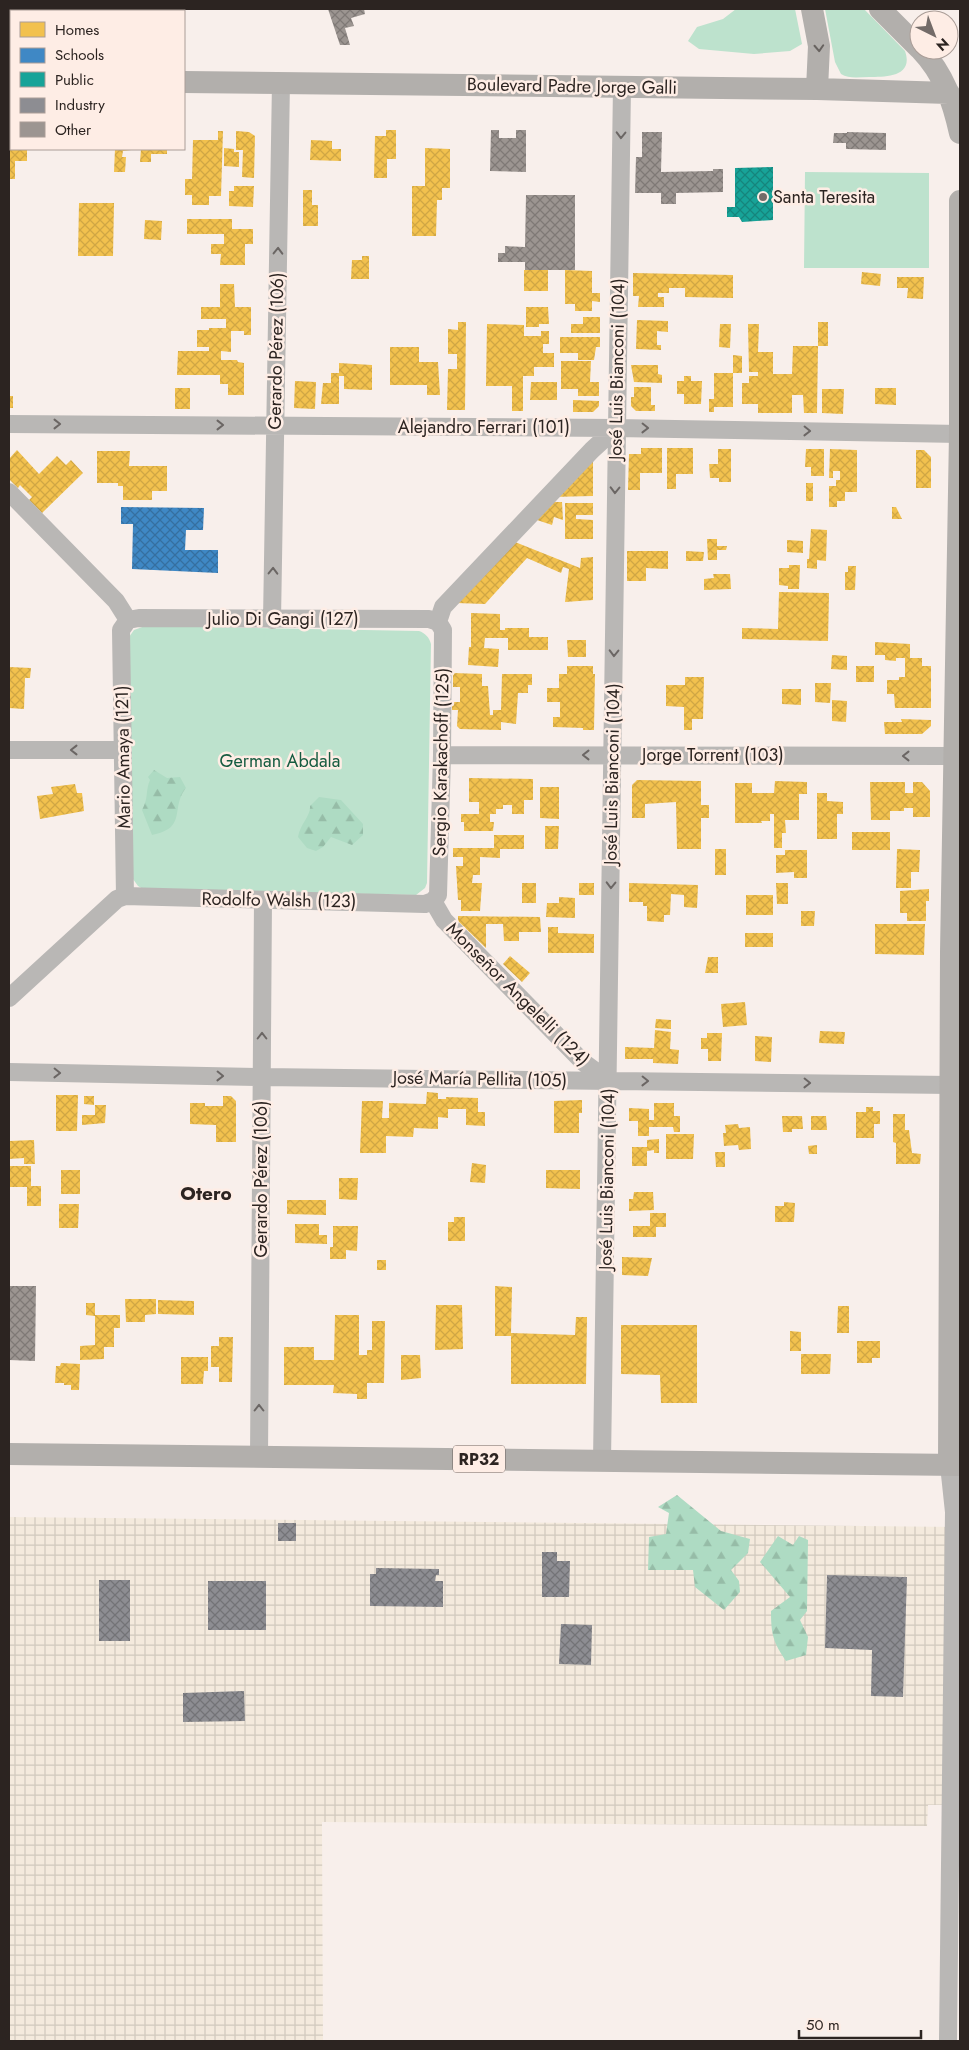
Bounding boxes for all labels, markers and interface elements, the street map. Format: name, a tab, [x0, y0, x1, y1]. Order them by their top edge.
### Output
legend	[10, 10, 185, 150]
north arrow	[909, 10, 959, 60]
text: Homes	[55, 19, 99, 41]
text: N	[932, 34, 954, 56]
text: Schools	[55, 44, 104, 66]
one-way arrow	[813, 45, 824, 53]
text: Public	[55, 69, 94, 91]
street label: Boulevard Padre Jorge Galli	[467, 71, 677, 101]
text: Industry	[55, 94, 105, 116]
text: Other	[55, 119, 92, 141]
one-way arrow	[616, 132, 626, 139]
place label: Santa Teresita	[773, 184, 875, 210]
marker: Santa Teresita	[757, 191, 769, 203]
one-way arrow	[273, 247, 283, 254]
street label: Gerardo Pérez (106)	[262, 272, 290, 430]
street label: José Luis Bianconi (104)	[602, 278, 632, 462]
street label: Alejandro Ferrari (101)	[398, 414, 570, 440]
one-way arrow	[54, 419, 62, 429]
one-way arrow	[216, 420, 224, 430]
one-way arrow	[642, 423, 649, 433]
one-way arrow	[804, 426, 812, 436]
one-way arrow	[610, 486, 620, 494]
one-way arrow	[267, 567, 278, 575]
street label: Julio Di Gangi (127)	[205, 606, 359, 632]
one-way arrow	[609, 649, 619, 657]
street label: Sergio Karakachoff (125)	[426, 667, 456, 857]
street label: José Luis Bianconi (104)	[597, 683, 627, 867]
street label: Mario Amaya (121)	[109, 685, 137, 829]
street label: Jorge Torrent (103)	[640, 742, 784, 768]
one-way arrow	[69, 745, 77, 755]
park label: German Abdala	[220, 748, 340, 774]
one-way arrow	[581, 750, 589, 760]
one-way arrow	[901, 751, 909, 761]
one-way arrow	[606, 882, 616, 889]
street label: Rodolfo Walsh (123)	[201, 886, 357, 914]
street label: Monseñor Angelelli (124)	[440, 916, 596, 1072]
one-way arrow	[257, 1032, 267, 1040]
street label: José María Pellita (105)	[391, 1064, 567, 1094]
one-way arrow	[54, 1068, 62, 1078]
one-way arrow	[216, 1071, 224, 1081]
one-way arrow	[642, 1076, 649, 1086]
one-way arrow	[804, 1078, 812, 1089]
street label: José Luis Bianconi (104)	[592, 1088, 622, 1272]
street label: Gerardo Pérez (106)	[248, 1100, 274, 1258]
district label: Otero	[180, 1180, 232, 1207]
one-way arrow	[254, 1404, 265, 1412]
road number: RP32	[453, 1446, 505, 1472]
scale bar	[799, 2008, 922, 2040]
text: 50 m	[806, 2014, 840, 2036]

